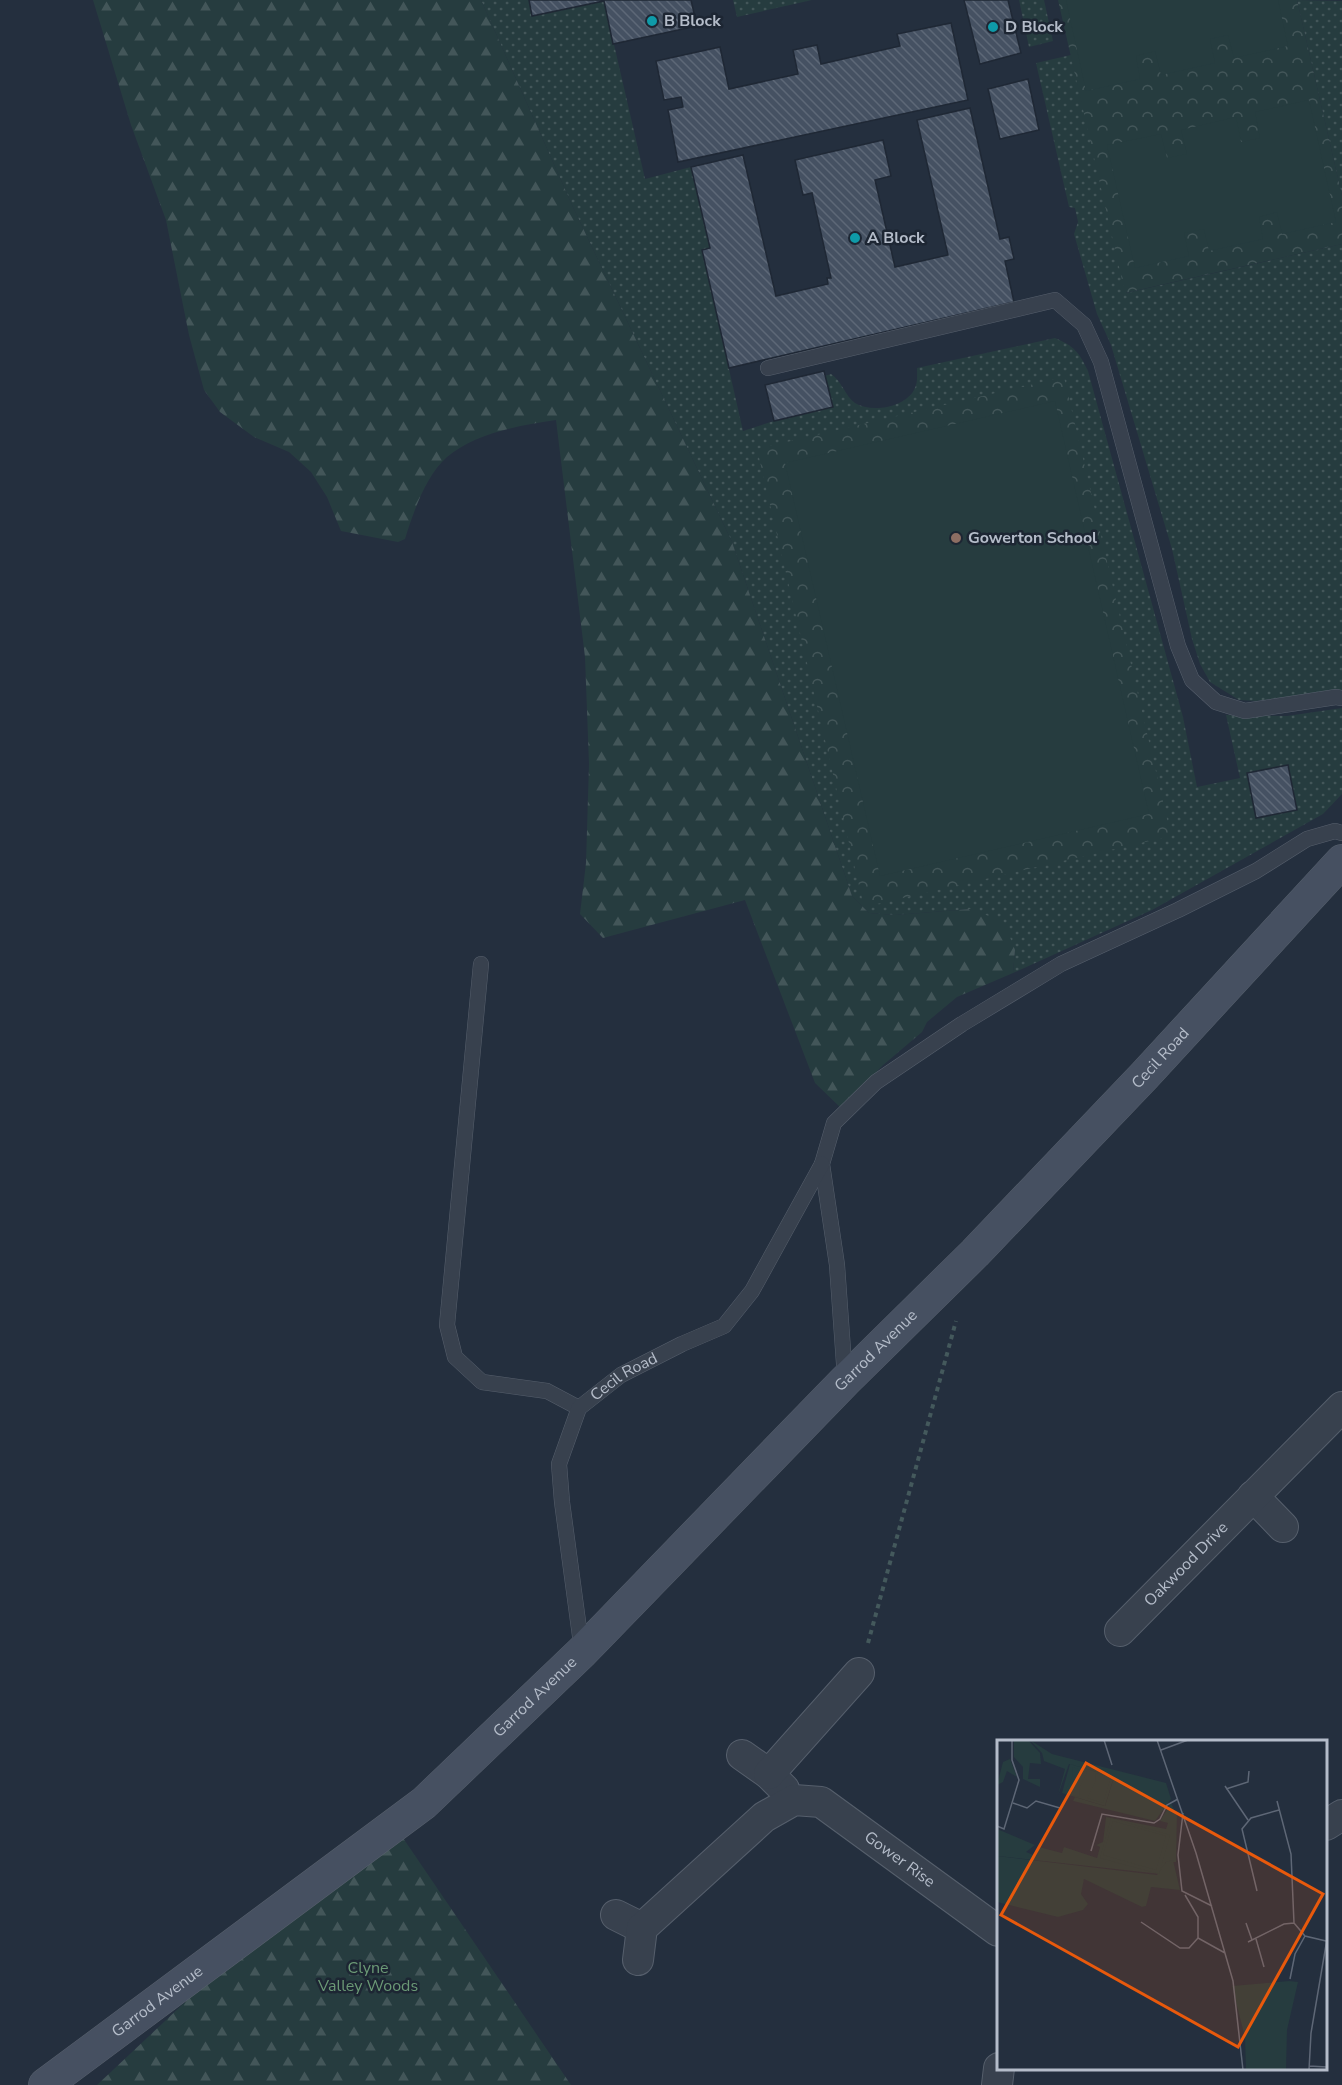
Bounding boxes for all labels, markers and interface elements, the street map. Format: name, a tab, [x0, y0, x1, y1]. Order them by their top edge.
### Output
place label: B Block	[664, 10, 721, 32]
marker: B Block	[645, 14, 659, 28]
place label: D Block	[1005, 16, 1063, 38]
marker: D Block	[986, 20, 1000, 34]
place label: A Block	[867, 227, 925, 249]
marker: A Block	[848, 231, 862, 245]
place label: Gowerton School	[968, 527, 1097, 549]
marker: Gowerton School	[949, 531, 963, 545]
street label: Cecil Road	[1127, 1023, 1194, 1094]
street label: Garrod Avenue	[830, 1305, 922, 1396]
street label: Cecil Road	[586, 1347, 661, 1406]
street label: Oakwood Drive	[1139, 1517, 1233, 1611]
street label: Garrod Avenue	[488, 1652, 582, 1742]
inset map	[997, 1740, 1327, 2070]
street label: Gower Rise	[860, 1826, 940, 1893]
park label: Clyne Valley Woods	[317, 1957, 418, 1997]
street label: Garrod Avenue	[107, 1960, 207, 2043]

